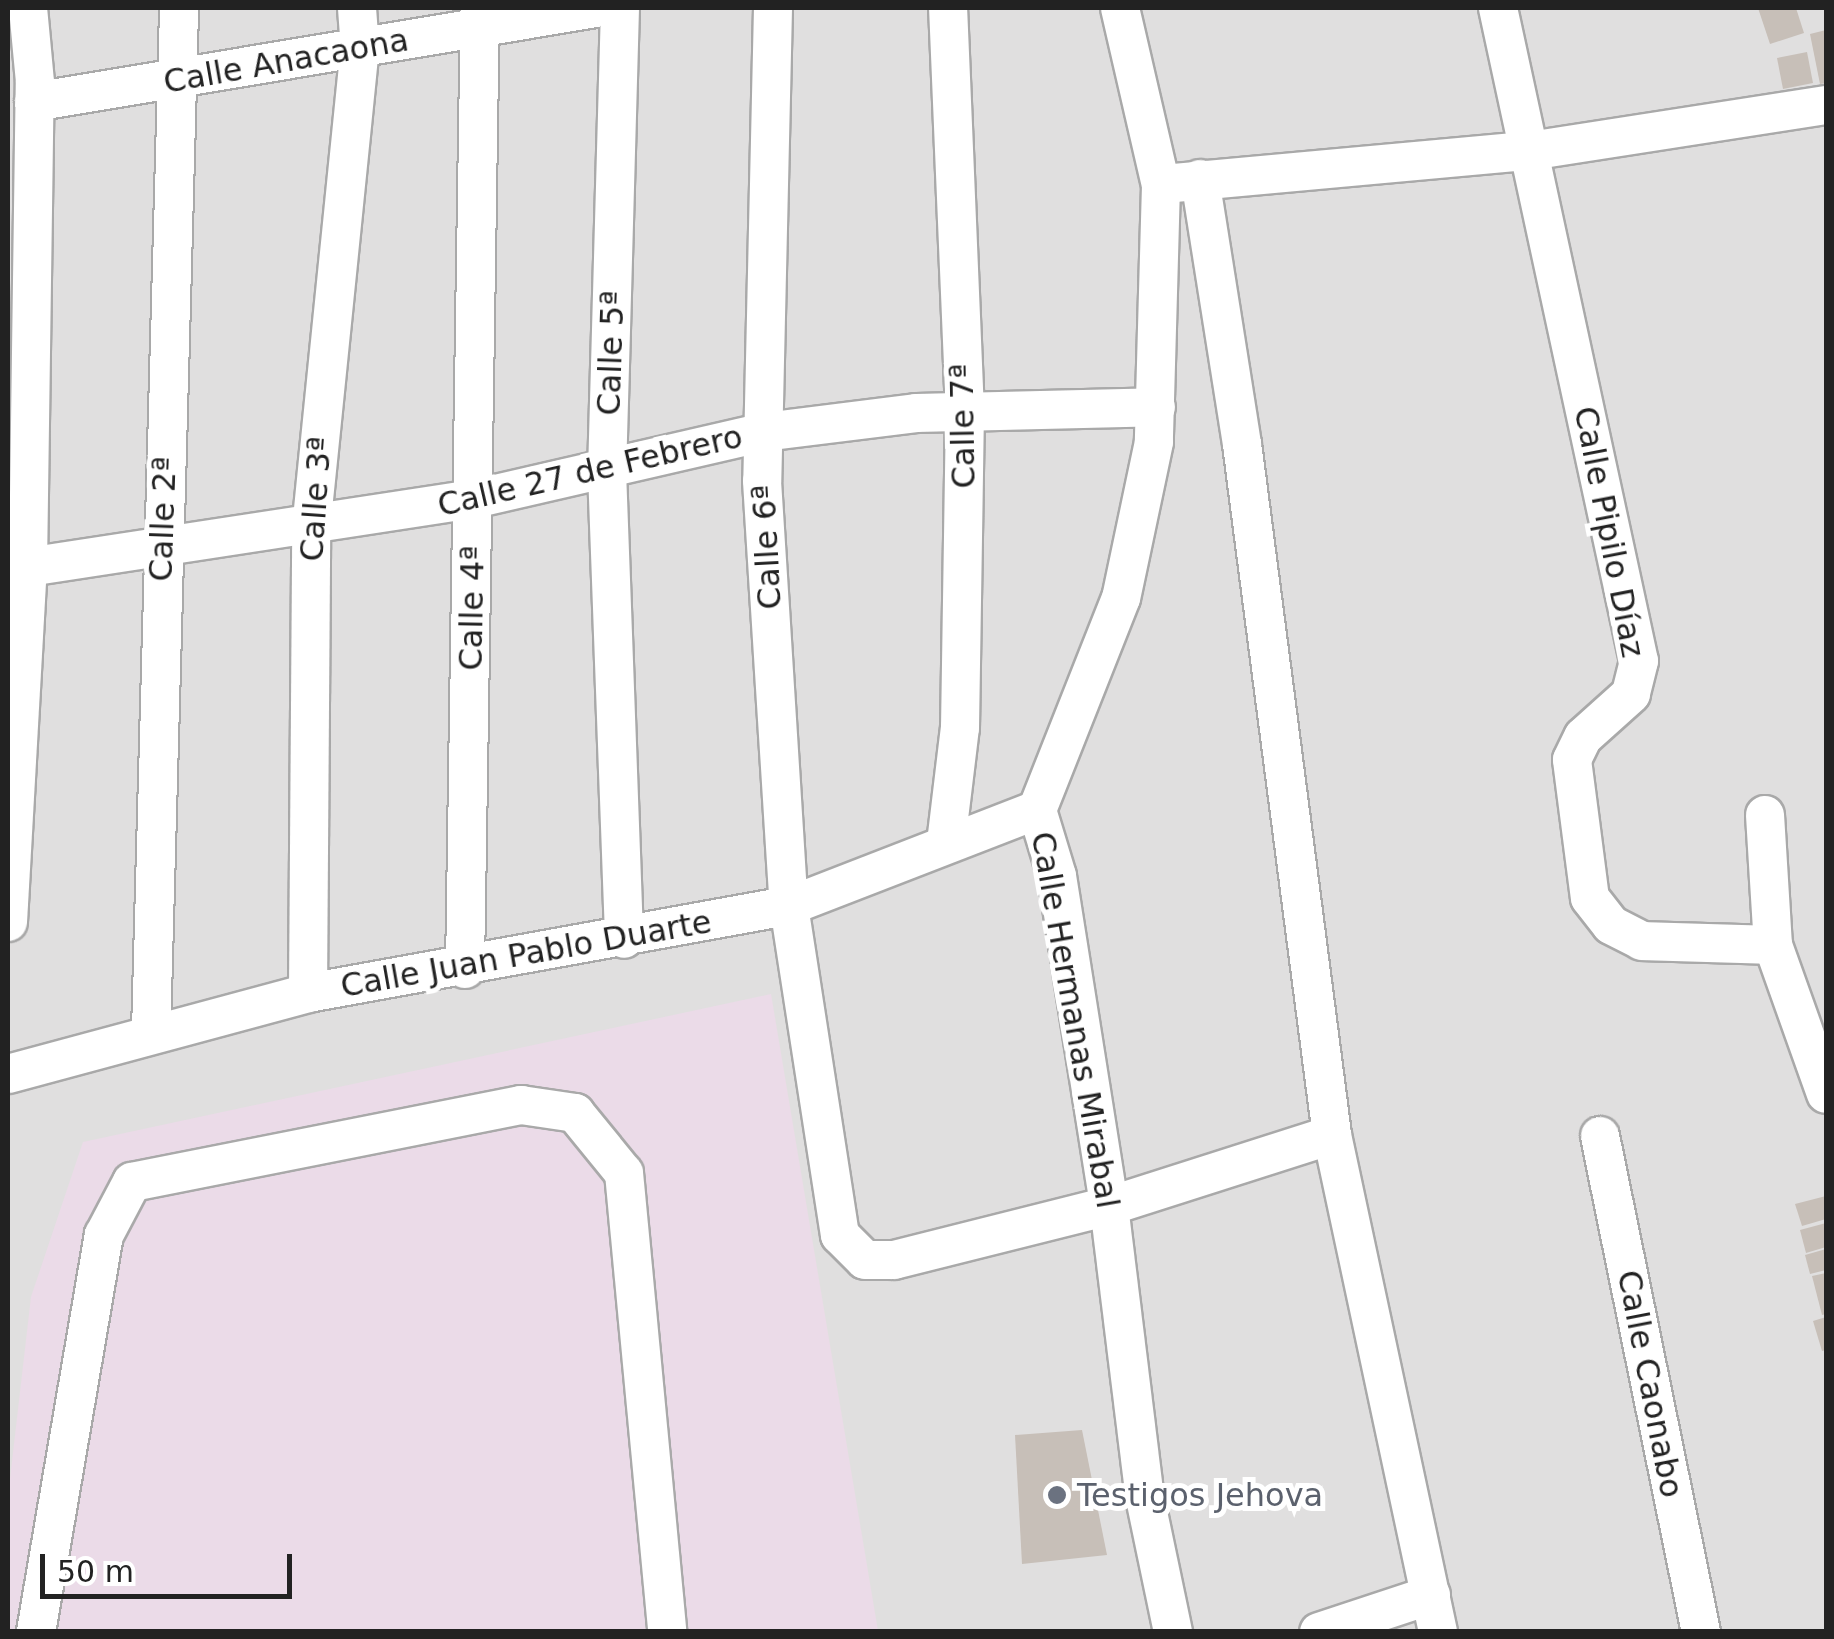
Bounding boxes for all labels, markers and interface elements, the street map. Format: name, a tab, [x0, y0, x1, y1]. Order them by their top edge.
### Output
street label: Calle Anacaona	[161, 21, 411, 101]
street label: Calle 5ª	[590, 290, 632, 416]
street label: Calle 7ª	[943, 363, 983, 489]
street label: Calle Pipilo Díaz	[1566, 403, 1652, 661]
street label: Calle 27 de Febrero	[434, 417, 746, 525]
street label: Calle 3ª	[292, 435, 340, 563]
street label: Calle 2ª	[142, 456, 184, 582]
street label: Calle 6ª	[745, 484, 789, 610]
street label: Calle 4ª	[452, 545, 492, 671]
street label: Calle Hermanas Mirabal	[1023, 829, 1127, 1211]
street label: Calle Juan Pablo Duarte	[338, 902, 714, 1006]
street label: Calle Caonabo	[1609, 1267, 1691, 1501]
place label: Testigos Jehova	[1077, 1476, 1323, 1514]
marker: Testigos Jehova	[1046, 1484, 1068, 1506]
scale bar	[45, 1534, 298, 1596]
text: 50 m	[57, 1554, 134, 1589]

